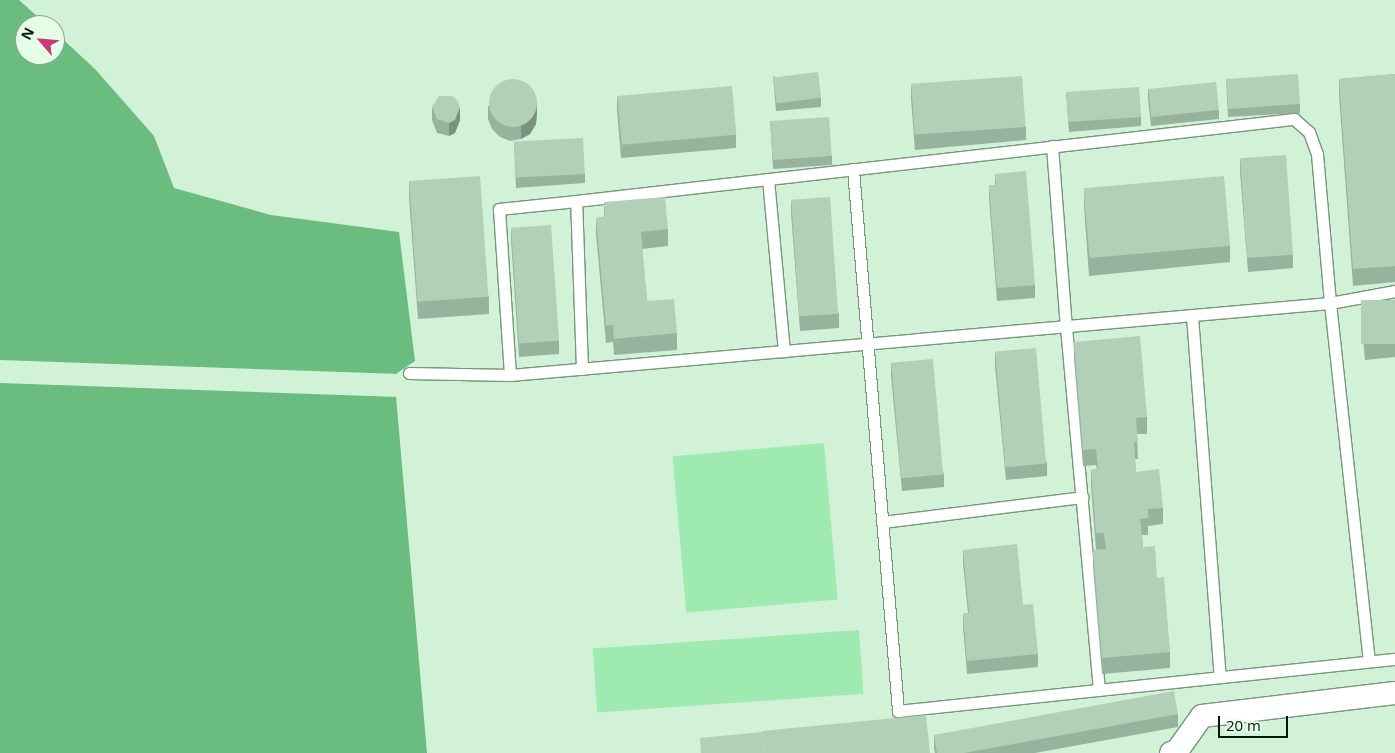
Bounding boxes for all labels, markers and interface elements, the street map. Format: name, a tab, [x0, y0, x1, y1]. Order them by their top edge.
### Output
north arrow	[15, 15, 65, 65]
text: N	[16, 24, 38, 43]
scale bar	[1220, 706, 1290, 738]
text: 20 m	[1226, 715, 1261, 735]

